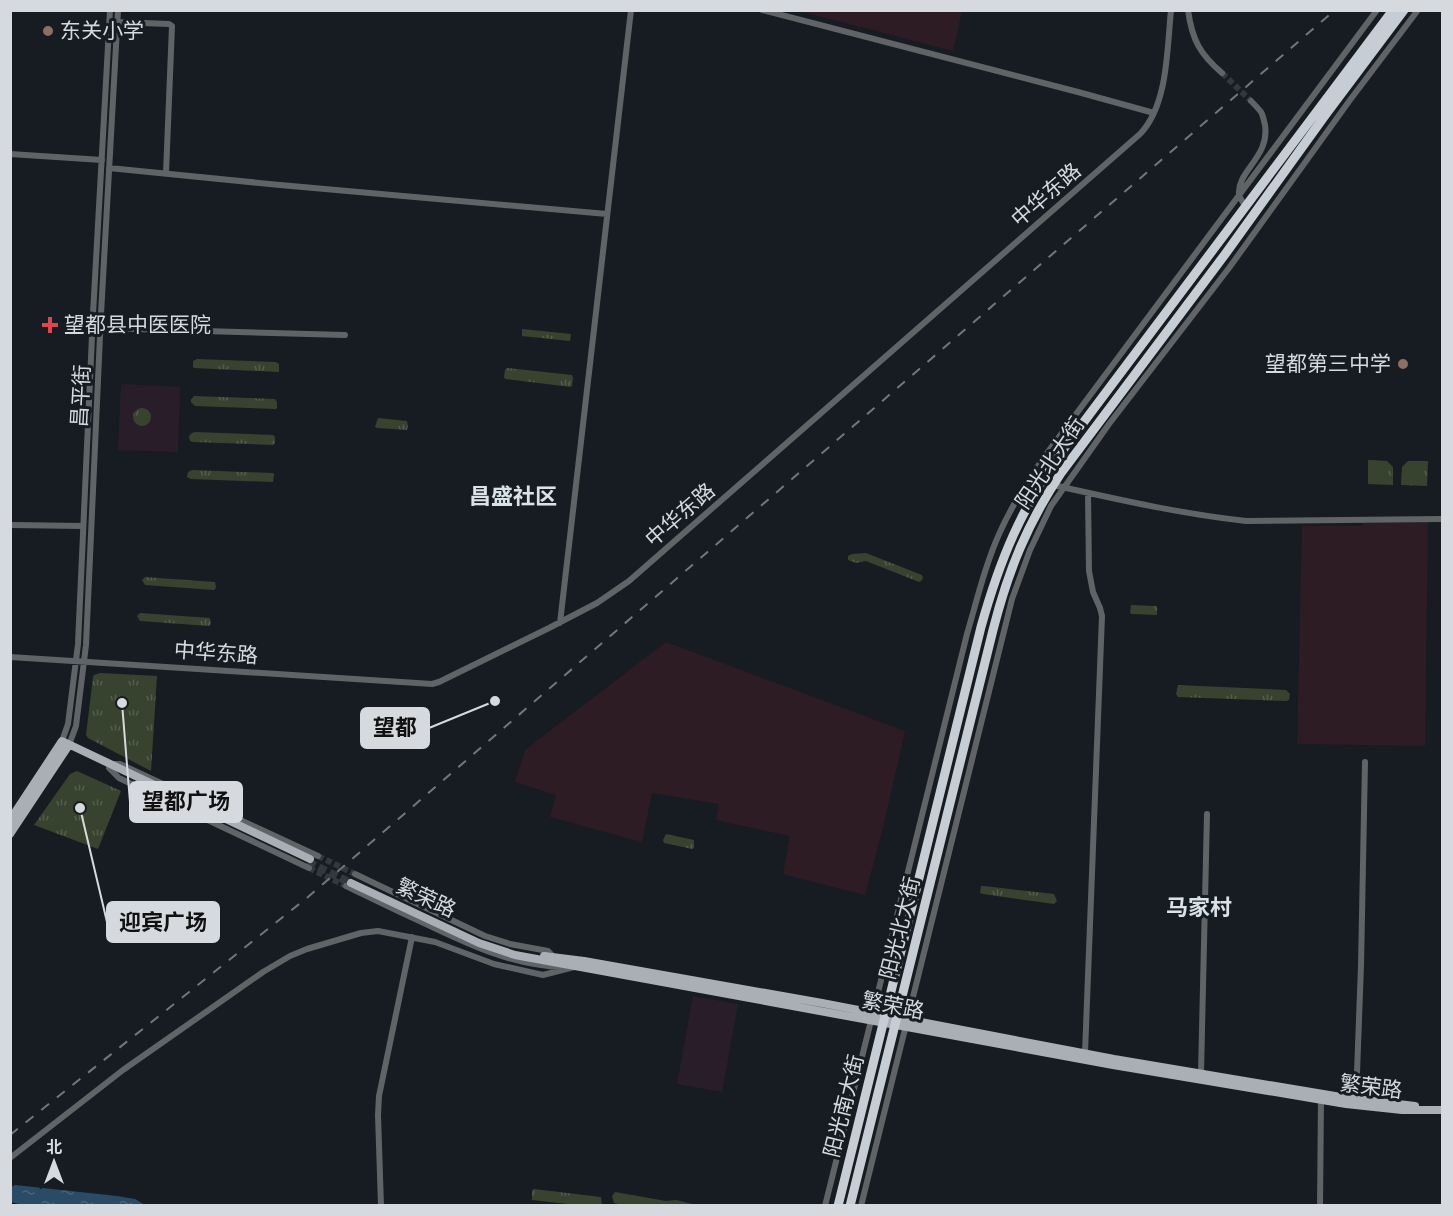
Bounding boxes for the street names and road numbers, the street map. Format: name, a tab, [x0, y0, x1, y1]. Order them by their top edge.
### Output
street label: 中华东路	[1006, 158, 1086, 232]
street label: 昌平街	[67, 364, 95, 428]
street label: 阳光北大街	[1011, 413, 1089, 513]
street label: 中华东路	[640, 478, 720, 552]
street label: 中华东路	[173, 638, 259, 668]
street label: 繁荣路	[392, 874, 460, 922]
street label: 阳光北大街	[876, 874, 924, 982]
street label: 繁荣路	[860, 988, 926, 1024]
street label: 阳光南大街	[820, 1052, 868, 1160]
street label: 繁荣路	[1338, 1071, 1404, 1103]

